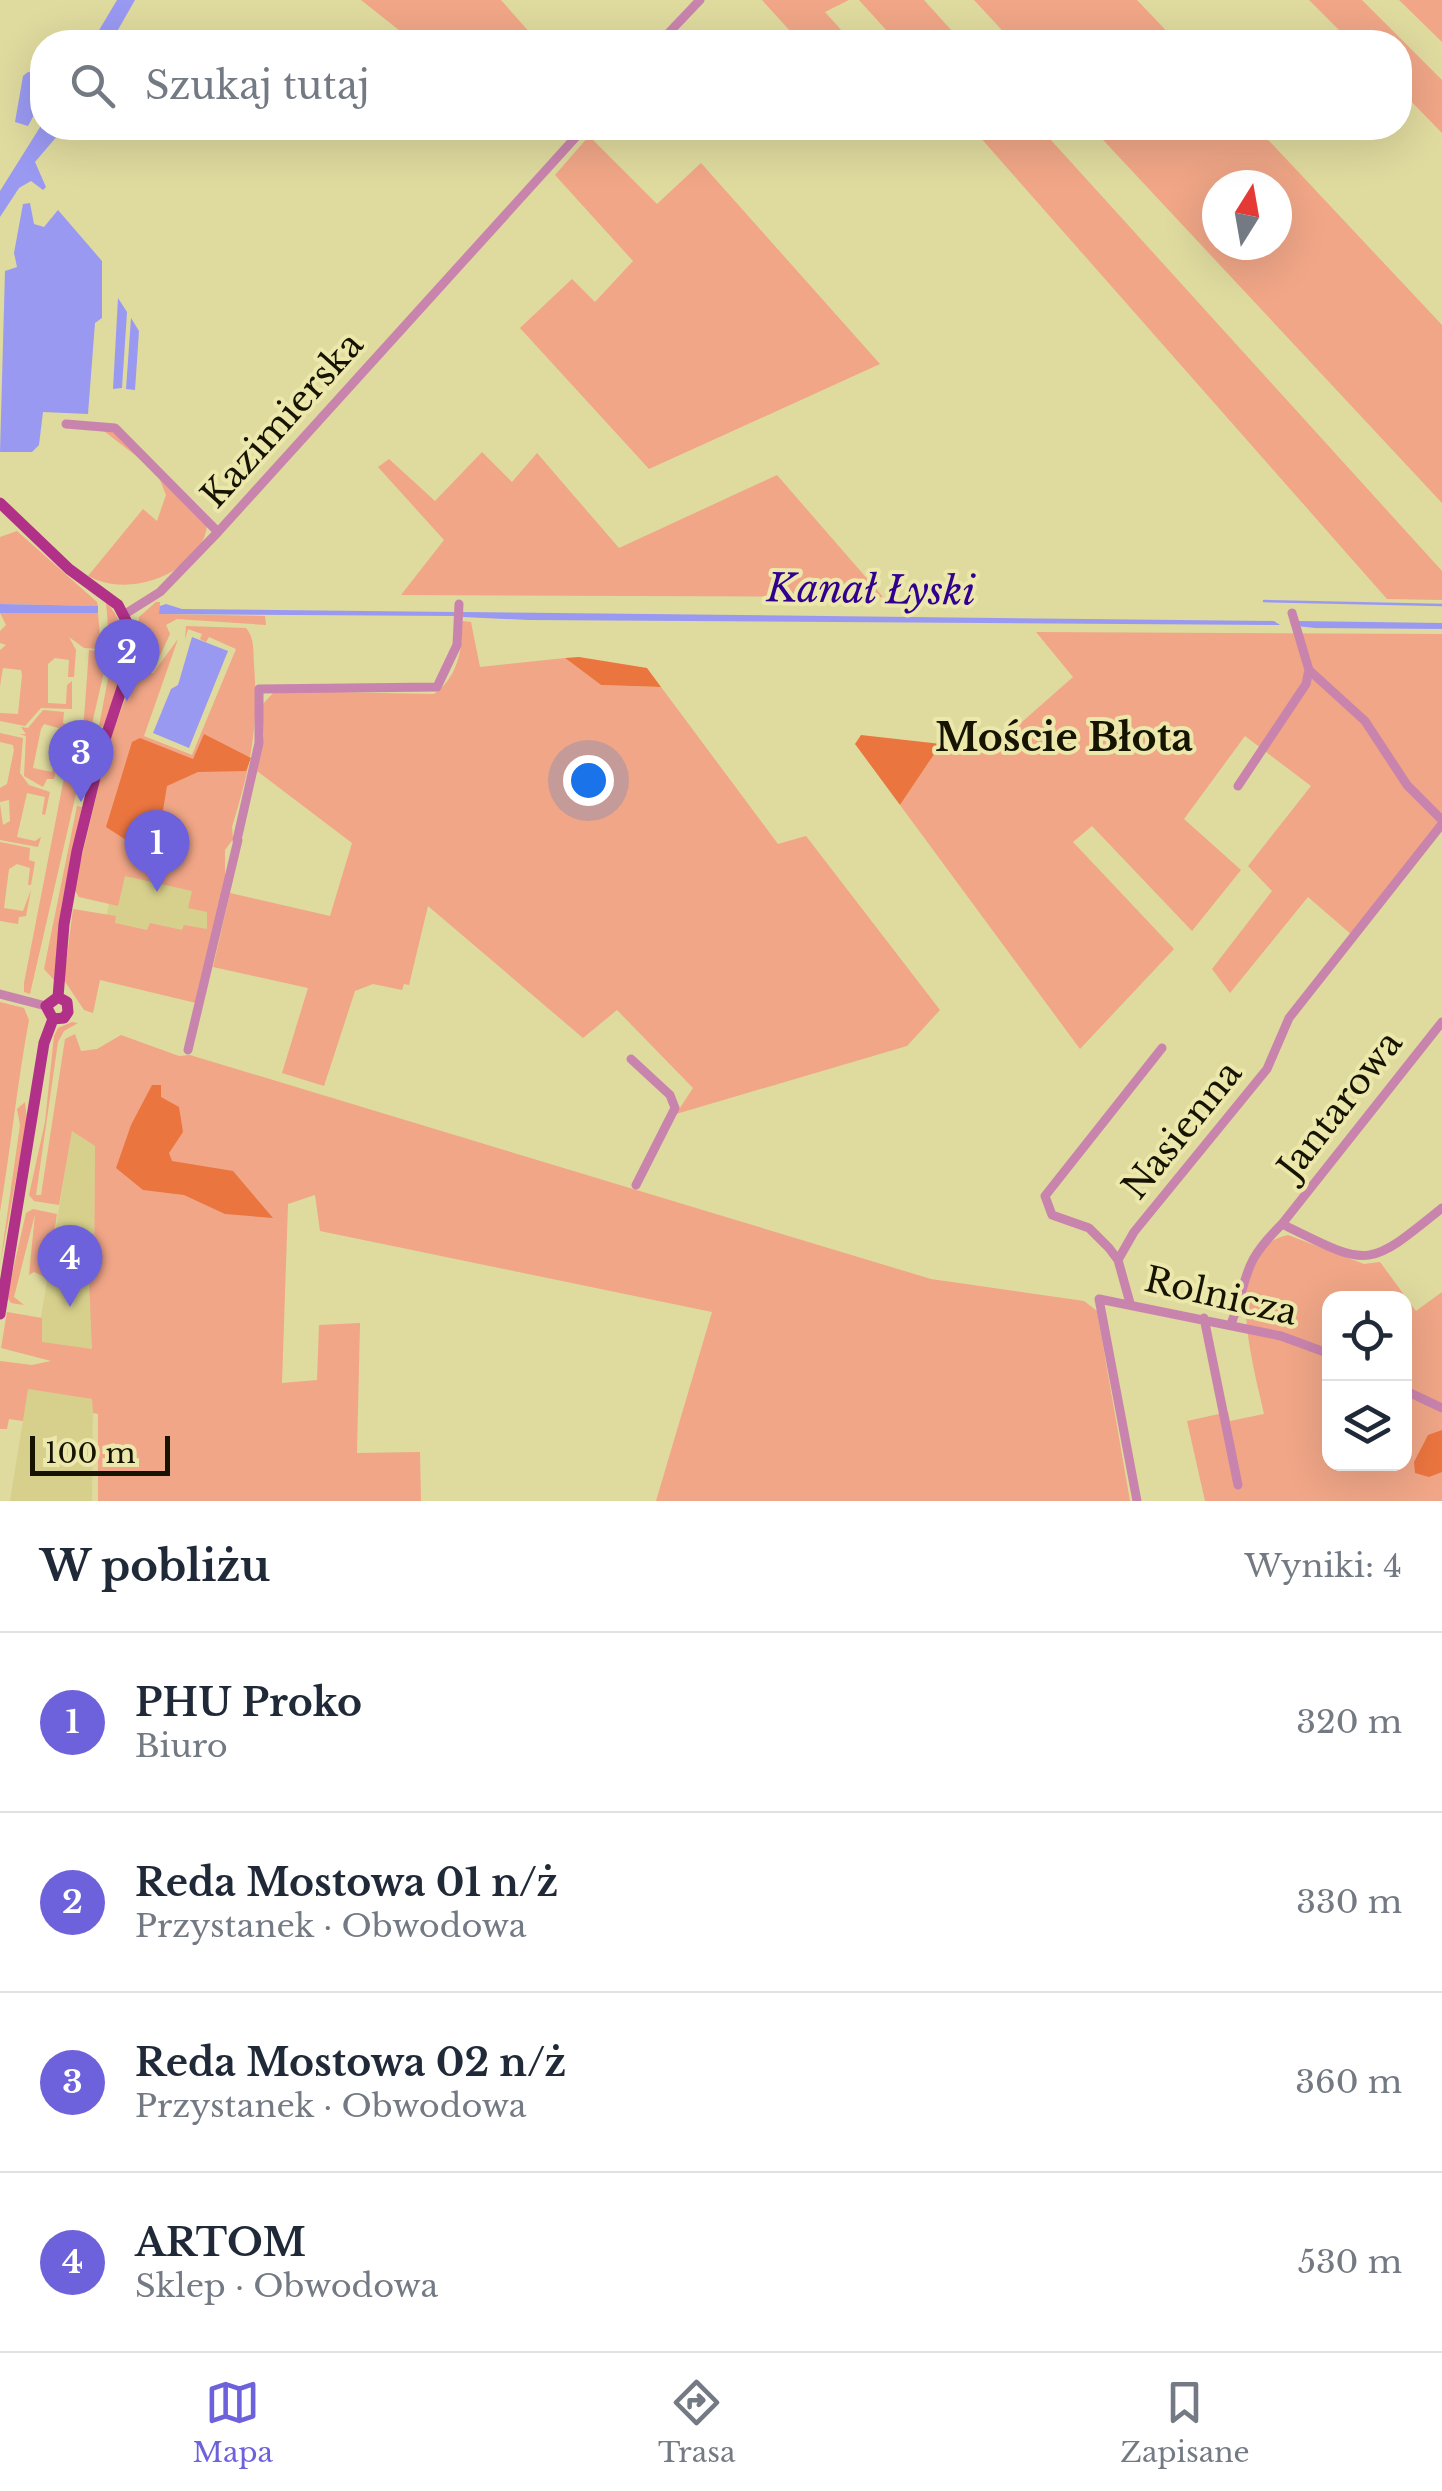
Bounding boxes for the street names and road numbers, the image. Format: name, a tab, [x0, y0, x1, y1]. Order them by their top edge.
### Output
street label: Kazimierska	[192, 323, 372, 516]
street label: Jantarowa	[1266, 1022, 1411, 1190]
street label: Nasienna	[1113, 1052, 1251, 1207]
street label: Rolnicza	[1141, 1257, 1302, 1334]

